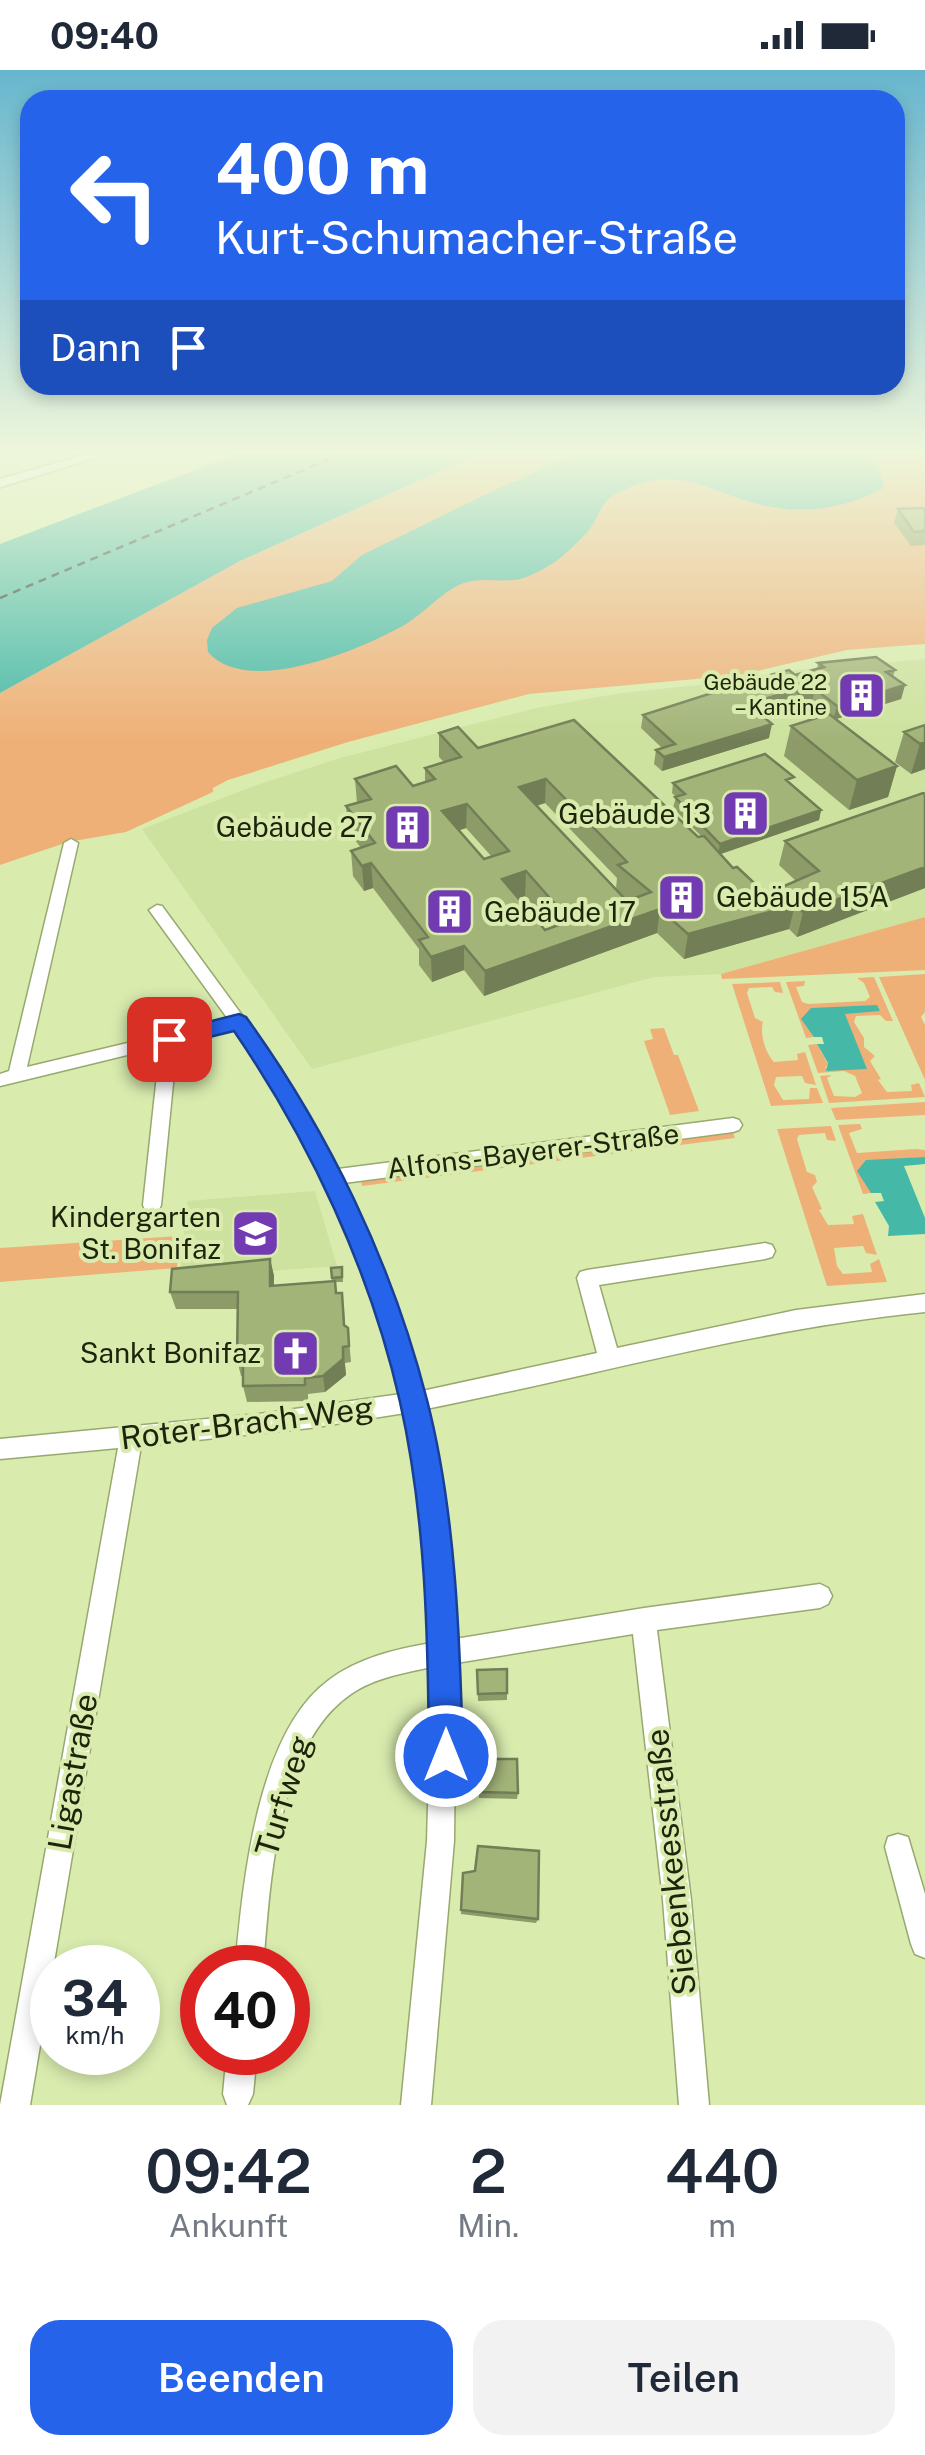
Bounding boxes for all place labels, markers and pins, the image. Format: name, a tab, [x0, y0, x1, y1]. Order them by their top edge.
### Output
place label: Gebäude 22 – Kantine	[703, 669, 827, 720]
building icon: Gebäude 22 – Kantine	[836, 669, 888, 721]
building icon: Gebäude 13	[720, 788, 772, 840]
place label: Gebäude 13	[558, 797, 711, 830]
building icon: Gebäude 27	[382, 801, 434, 853]
place label: Gebäude 27	[216, 810, 373, 843]
building icon: Gebäude 15A	[655, 871, 707, 923]
place label: Gebäude 15A	[716, 880, 889, 913]
building icon: Gebäude 17	[423, 886, 475, 938]
place label: Gebäude 17	[484, 895, 636, 928]
pin	[127, 997, 212, 1082]
place label: Kindergarten St. Bonifaz	[50, 1200, 221, 1265]
school or university icon: Kindergarten St. Bonifaz	[230, 1207, 282, 1259]
church icon: Sankt Bonifaz	[270, 1327, 322, 1379]
place label: Sankt Bonifaz	[80, 1336, 261, 1369]

